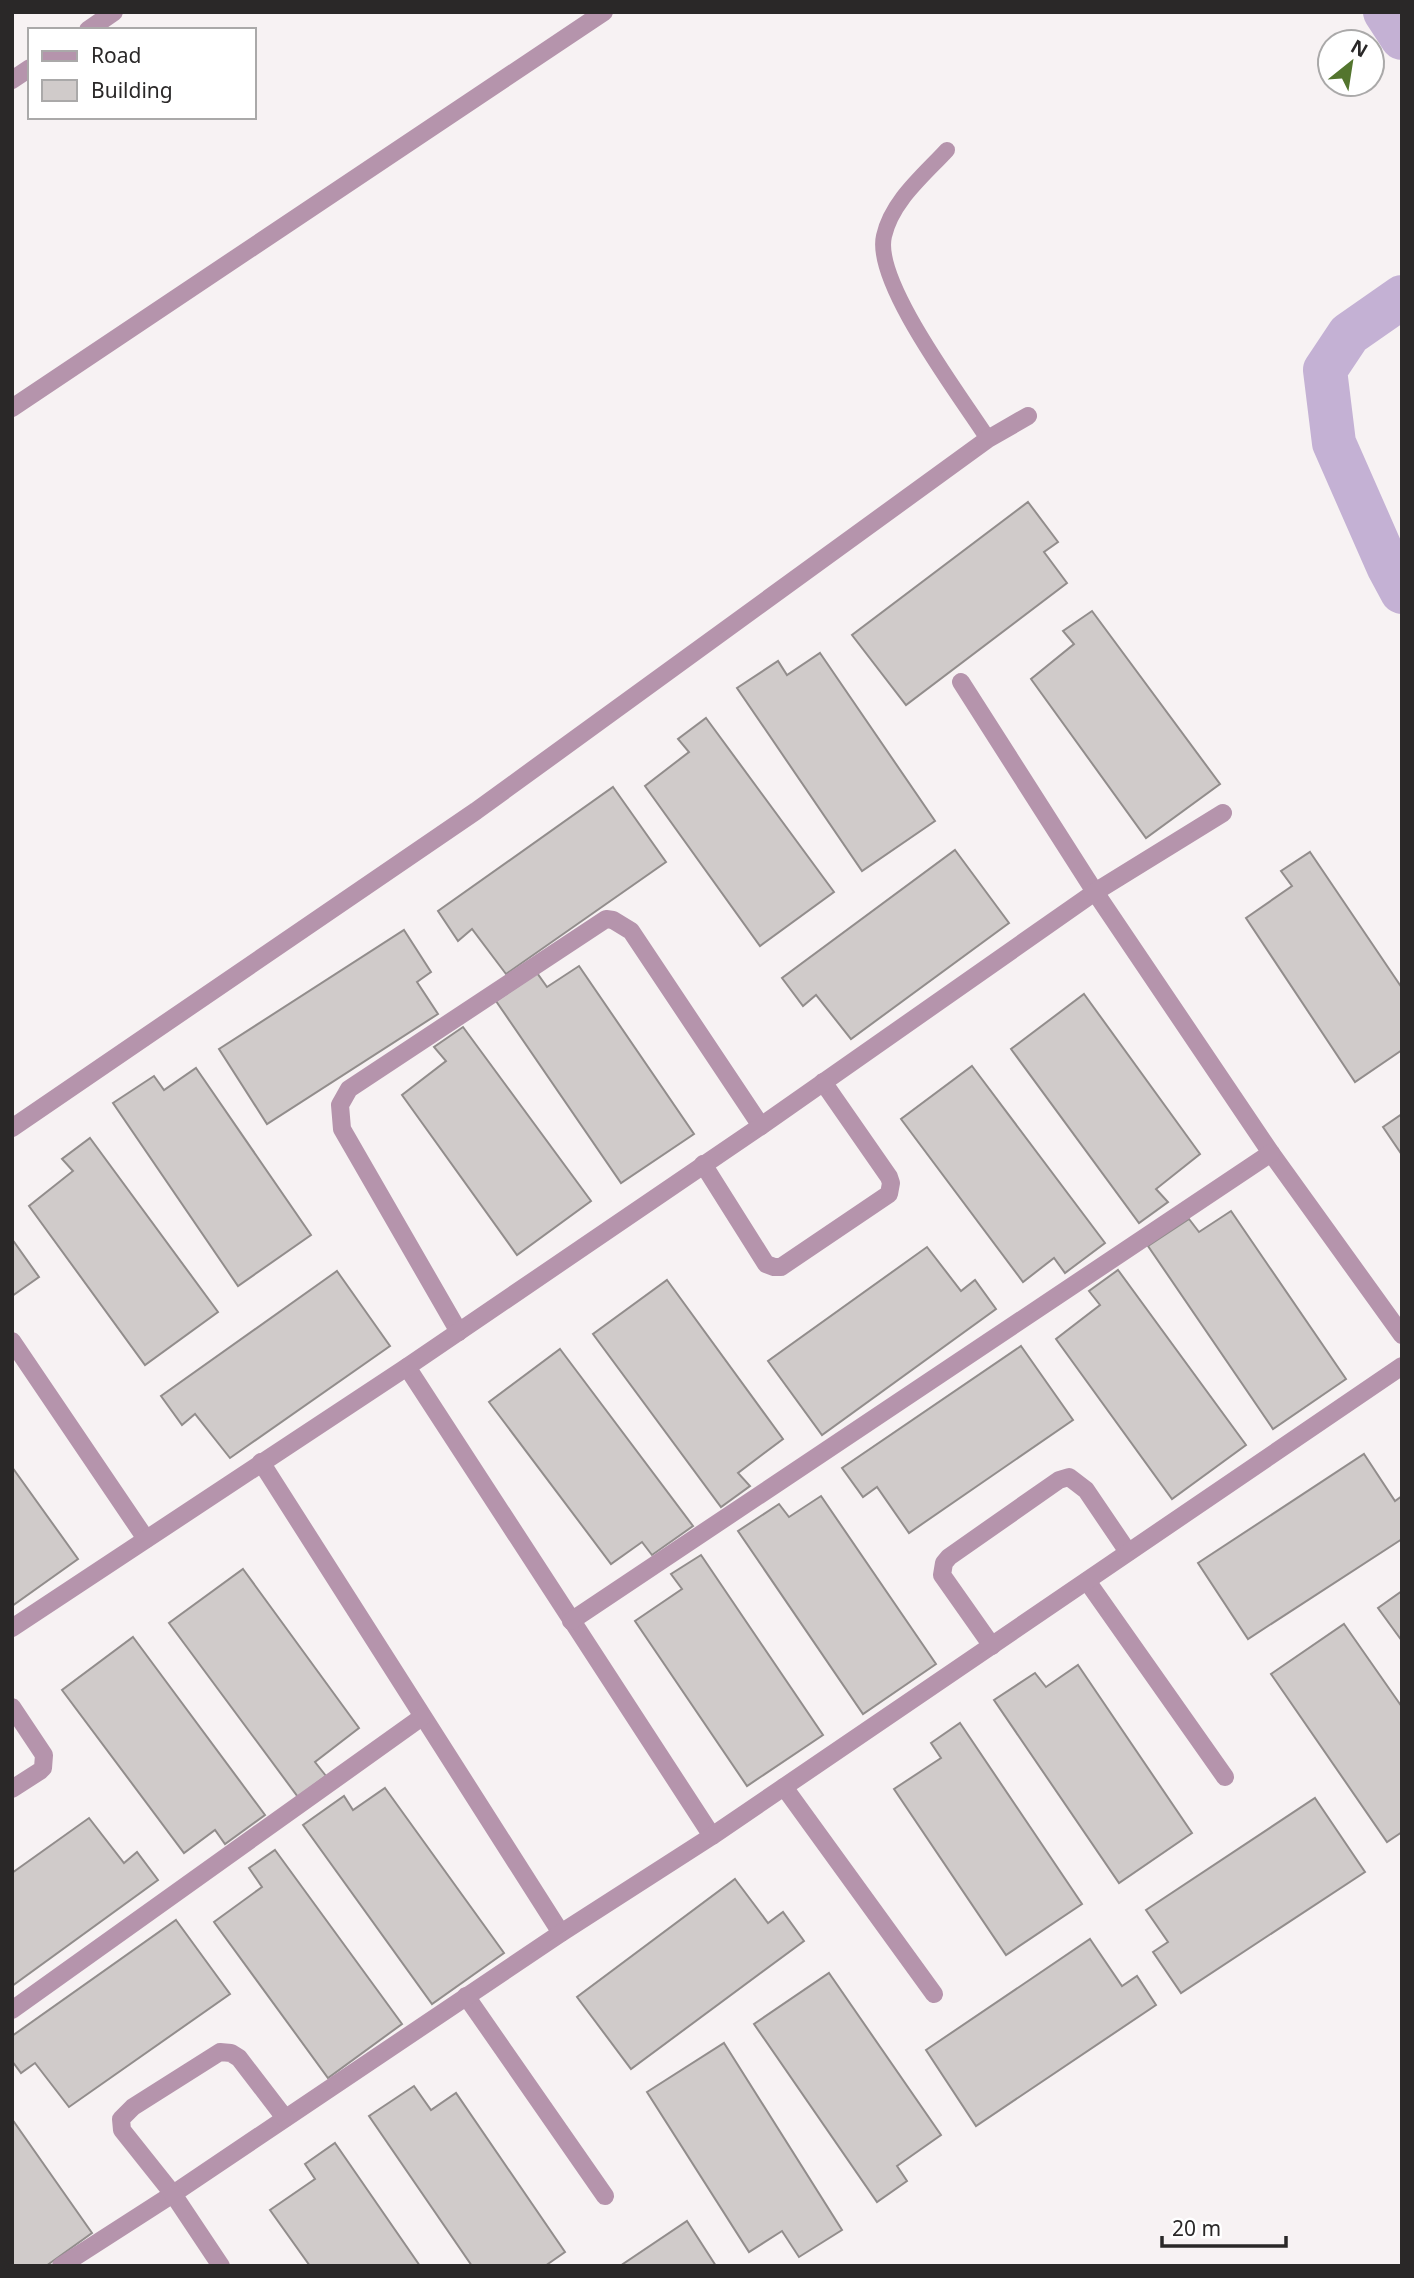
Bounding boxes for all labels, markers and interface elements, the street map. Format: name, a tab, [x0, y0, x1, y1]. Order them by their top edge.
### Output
legend	[28, 28, 256, 119]
north arrow	[1316, 28, 1386, 98]
text: N	[1346, 33, 1373, 63]
text: Road	[91, 41, 141, 69]
text: Building	[91, 76, 173, 104]
scale bar	[1162, 2204, 1286, 2248]
text: 20 m	[1172, 2214, 1221, 2242]

